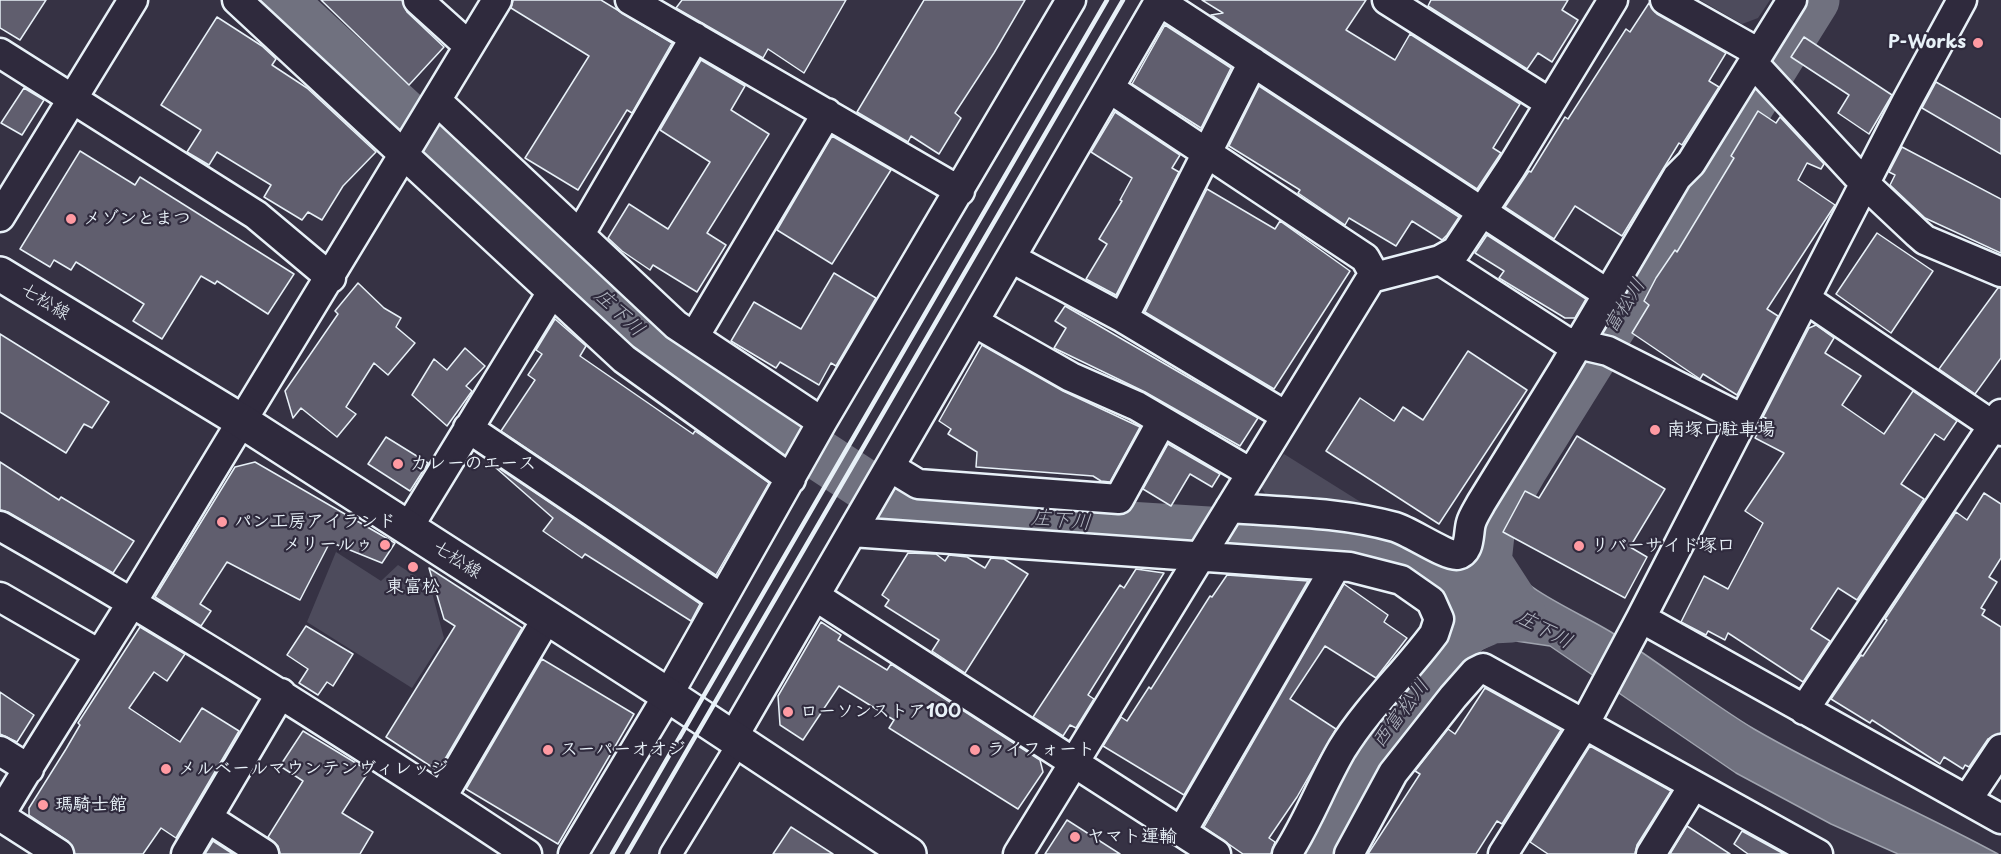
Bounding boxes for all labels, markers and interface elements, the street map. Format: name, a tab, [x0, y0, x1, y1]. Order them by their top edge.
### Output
place label: P-Works	[1888, 32, 1966, 54]
marker: P-Works	[1971, 36, 1985, 50]
place label: メゾンとまつ	[83, 208, 191, 230]
marker: メゾンとまつ	[64, 212, 78, 226]
water label: 富松川	[1599, 274, 1651, 338]
street label: 七松線	[16, 279, 74, 325]
water label: 庄下川	[589, 284, 649, 342]
place label: 南塚口駐車場	[1667, 419, 1775, 441]
marker: 南塚口駐車場	[1648, 423, 1662, 437]
place label: カレーのエース	[410, 453, 536, 475]
marker: カレーのエース	[391, 457, 405, 471]
water label: 庄下川	[1030, 506, 1092, 536]
place label: パン工房アイランド	[234, 511, 396, 533]
marker: パン工房アイランド	[215, 515, 229, 529]
place label: メリールゥ	[283, 534, 373, 556]
place label: リバーサイド塚口	[1591, 535, 1735, 557]
street label: 七松線	[428, 536, 486, 584]
marker: メリールゥ	[378, 538, 392, 552]
marker: リバーサイド塚口	[1572, 539, 1586, 553]
marker: 東富松	[406, 560, 420, 574]
place label: 東富松	[386, 576, 440, 598]
water label: 庄下川	[1512, 605, 1576, 655]
water label: 西富松川	[1367, 675, 1435, 753]
place label: ローソンストア100	[800, 701, 961, 723]
marker: ローソンストア100	[781, 705, 795, 719]
place label: スーパーオオジ	[560, 739, 685, 761]
place label: ライフォート	[987, 739, 1095, 761]
marker: スーパーオオジ	[541, 743, 555, 757]
marker: ライフォート	[968, 743, 982, 757]
place label: メルベールマウンテンヴィレッジ	[178, 758, 448, 780]
marker: メルベールマウンテンヴィレッジ	[159, 762, 173, 776]
place label: 瑪騎士館	[55, 794, 127, 816]
marker: 瑪騎士館	[36, 798, 50, 812]
place label: ヤマト運輸	[1087, 826, 1177, 848]
marker: ヤマト運輸	[1068, 830, 1082, 844]

